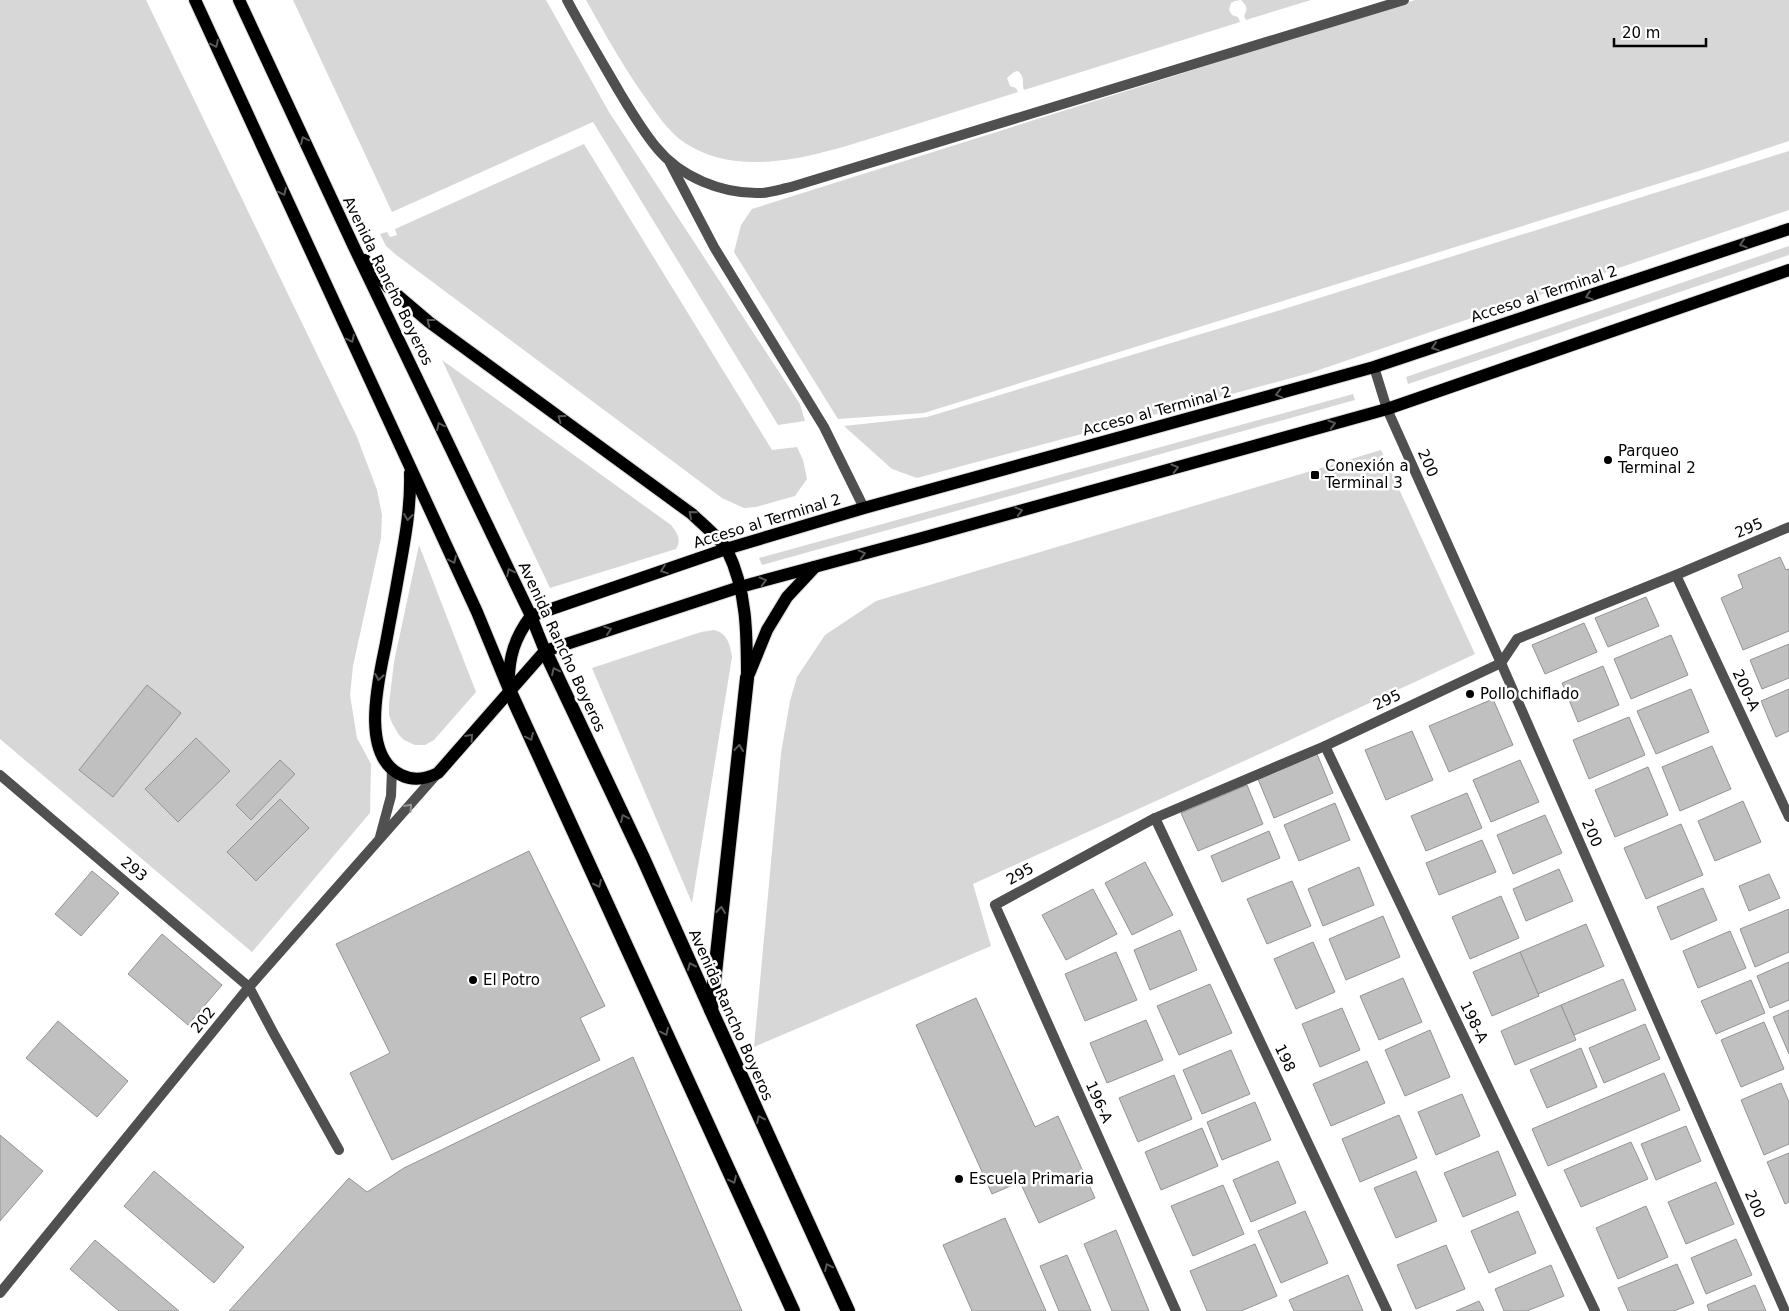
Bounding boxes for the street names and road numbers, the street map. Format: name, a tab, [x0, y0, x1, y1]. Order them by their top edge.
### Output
street label: Avenida Rancho Boyeros	[339, 194, 437, 368]
street label: Acceso al Terminal 2	[1468, 262, 1620, 326]
street label: Acceso al Terminal 2	[1081, 382, 1233, 440]
street label: 200	[1414, 446, 1442, 480]
street label: Acceso al Terminal 2	[691, 490, 843, 552]
street label: 295	[1732, 514, 1766, 542]
street label: Avenida Rancho Boyeros	[515, 559, 609, 735]
street label: 200-A	[1729, 666, 1764, 714]
street label: 295	[1370, 686, 1404, 714]
street label: 200	[1578, 816, 1606, 850]
street label: 293	[117, 853, 151, 885]
street label: 295	[1003, 859, 1037, 889]
street label: Avenida Rancho Boyeros	[685, 927, 777, 1104]
street label: 198-A	[1456, 998, 1492, 1046]
street label: 202	[187, 1003, 219, 1037]
street label: 198	[1271, 1041, 1299, 1075]
street label: 196-A	[1082, 1078, 1116, 1126]
street label: 200	[1741, 1187, 1769, 1221]

